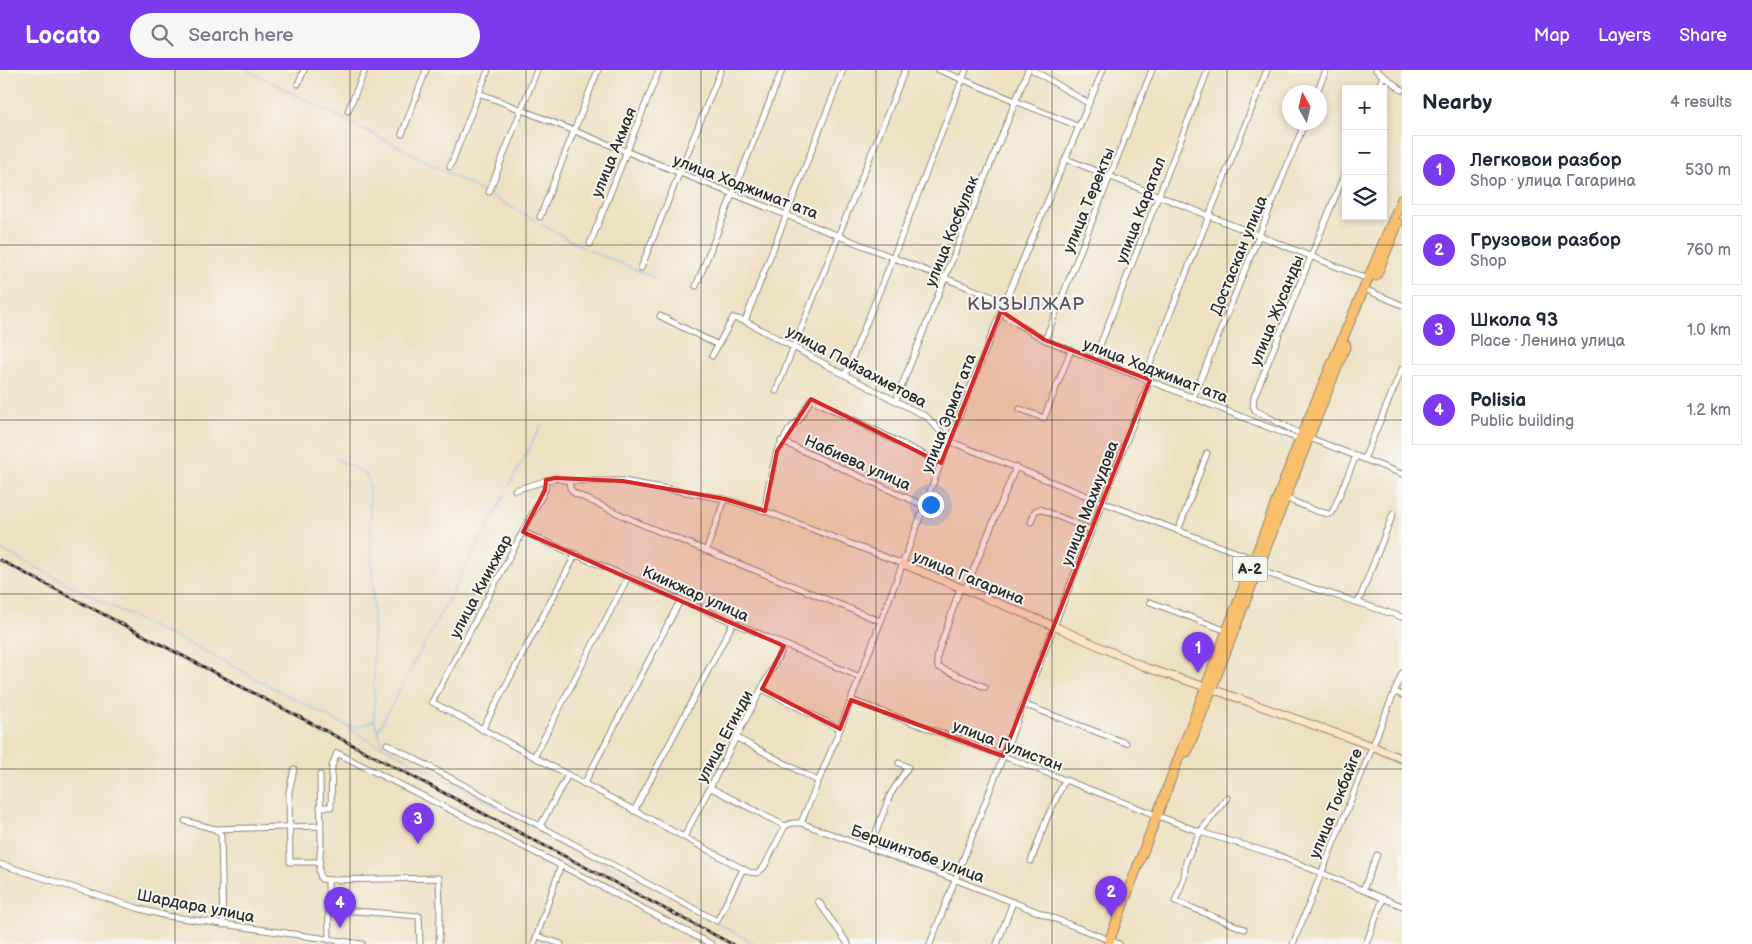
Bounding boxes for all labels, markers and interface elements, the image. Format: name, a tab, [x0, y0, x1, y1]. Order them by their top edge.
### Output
search box	[130, 13, 480, 58]
text: Locato	[25, 21, 100, 50]
icon: search	[148, 21, 176, 49]
text: Search here	[188, 24, 294, 47]
text: Map	[1534, 25, 1570, 46]
text: Layers	[1598, 25, 1651, 46]
text: Share	[1679, 25, 1727, 46]
north arrow	[1282, 85, 1327, 130]
map controls	[1342, 85, 1387, 220]
button: +	[1342, 85, 1387, 130]
text: Nearby	[1422, 90, 1492, 115]
text: 4 results	[1670, 93, 1732, 112]
street label: улица Акмая	[588, 105, 641, 200]
button: −	[1342, 130, 1387, 175]
street label: улица Теректы	[1060, 145, 1119, 256]
text: Легковои разбор	[1470, 149, 1622, 172]
street label: улица Ходжимат ата	[670, 151, 821, 224]
street label: улица Каратал	[1112, 155, 1170, 266]
text: 1	[1436, 161, 1442, 180]
text: 530 m	[1685, 161, 1731, 180]
text: Shop · улица Гагарина	[1470, 172, 1636, 191]
street label: улица Косбулак	[921, 173, 984, 290]
button: layers	[1342, 175, 1387, 220]
street label: Достаскан улица	[1207, 192, 1272, 318]
text: Грузовои разбор	[1470, 229, 1621, 252]
text: 2	[1434, 241, 1444, 260]
text: 760 m	[1686, 241, 1731, 260]
street label: улица Жусанды	[1247, 252, 1308, 369]
text: Shop	[1470, 252, 1507, 271]
district label: КЫЗЫЛЖАР	[967, 293, 1085, 316]
text: Школа 93	[1470, 309, 1558, 332]
text: 3	[1434, 321, 1444, 340]
text: 1.0 km	[1687, 321, 1731, 340]
street label: улица Пайзахметова	[783, 322, 930, 413]
text: Place · Ленина улица	[1470, 332, 1625, 351]
street label: улица Ходжимат ата	[1080, 335, 1231, 408]
street label: улица Эрмат ата	[918, 351, 981, 476]
text: Polisia	[1470, 389, 1526, 412]
text: 4	[1434, 401, 1444, 420]
text: 1.2 km	[1687, 401, 1731, 420]
text: Public building	[1470, 412, 1574, 431]
street label: Набиева улица	[801, 431, 914, 496]
street label: улица Махмудова	[1058, 438, 1123, 569]
your location	[918, 492, 944, 518]
street label: улица Киикжар	[446, 532, 517, 642]
street label: улица Гагарина	[910, 547, 1028, 610]
road number: A-2	[1232, 556, 1268, 582]
street label: Киикжар улица	[639, 562, 752, 627]
pin: 1	[1182, 632, 1214, 673]
street label: улица Егинди	[693, 687, 758, 786]
street label: улица Гулистан	[950, 717, 1065, 776]
street label: улица Токбайге	[1306, 746, 1367, 861]
pin: 3	[402, 803, 434, 844]
street label: Бершинтобе улица	[848, 821, 988, 888]
pin: 2	[1095, 876, 1127, 917]
street label: Шардара улица	[135, 886, 257, 927]
pin: 4	[324, 887, 356, 928]

